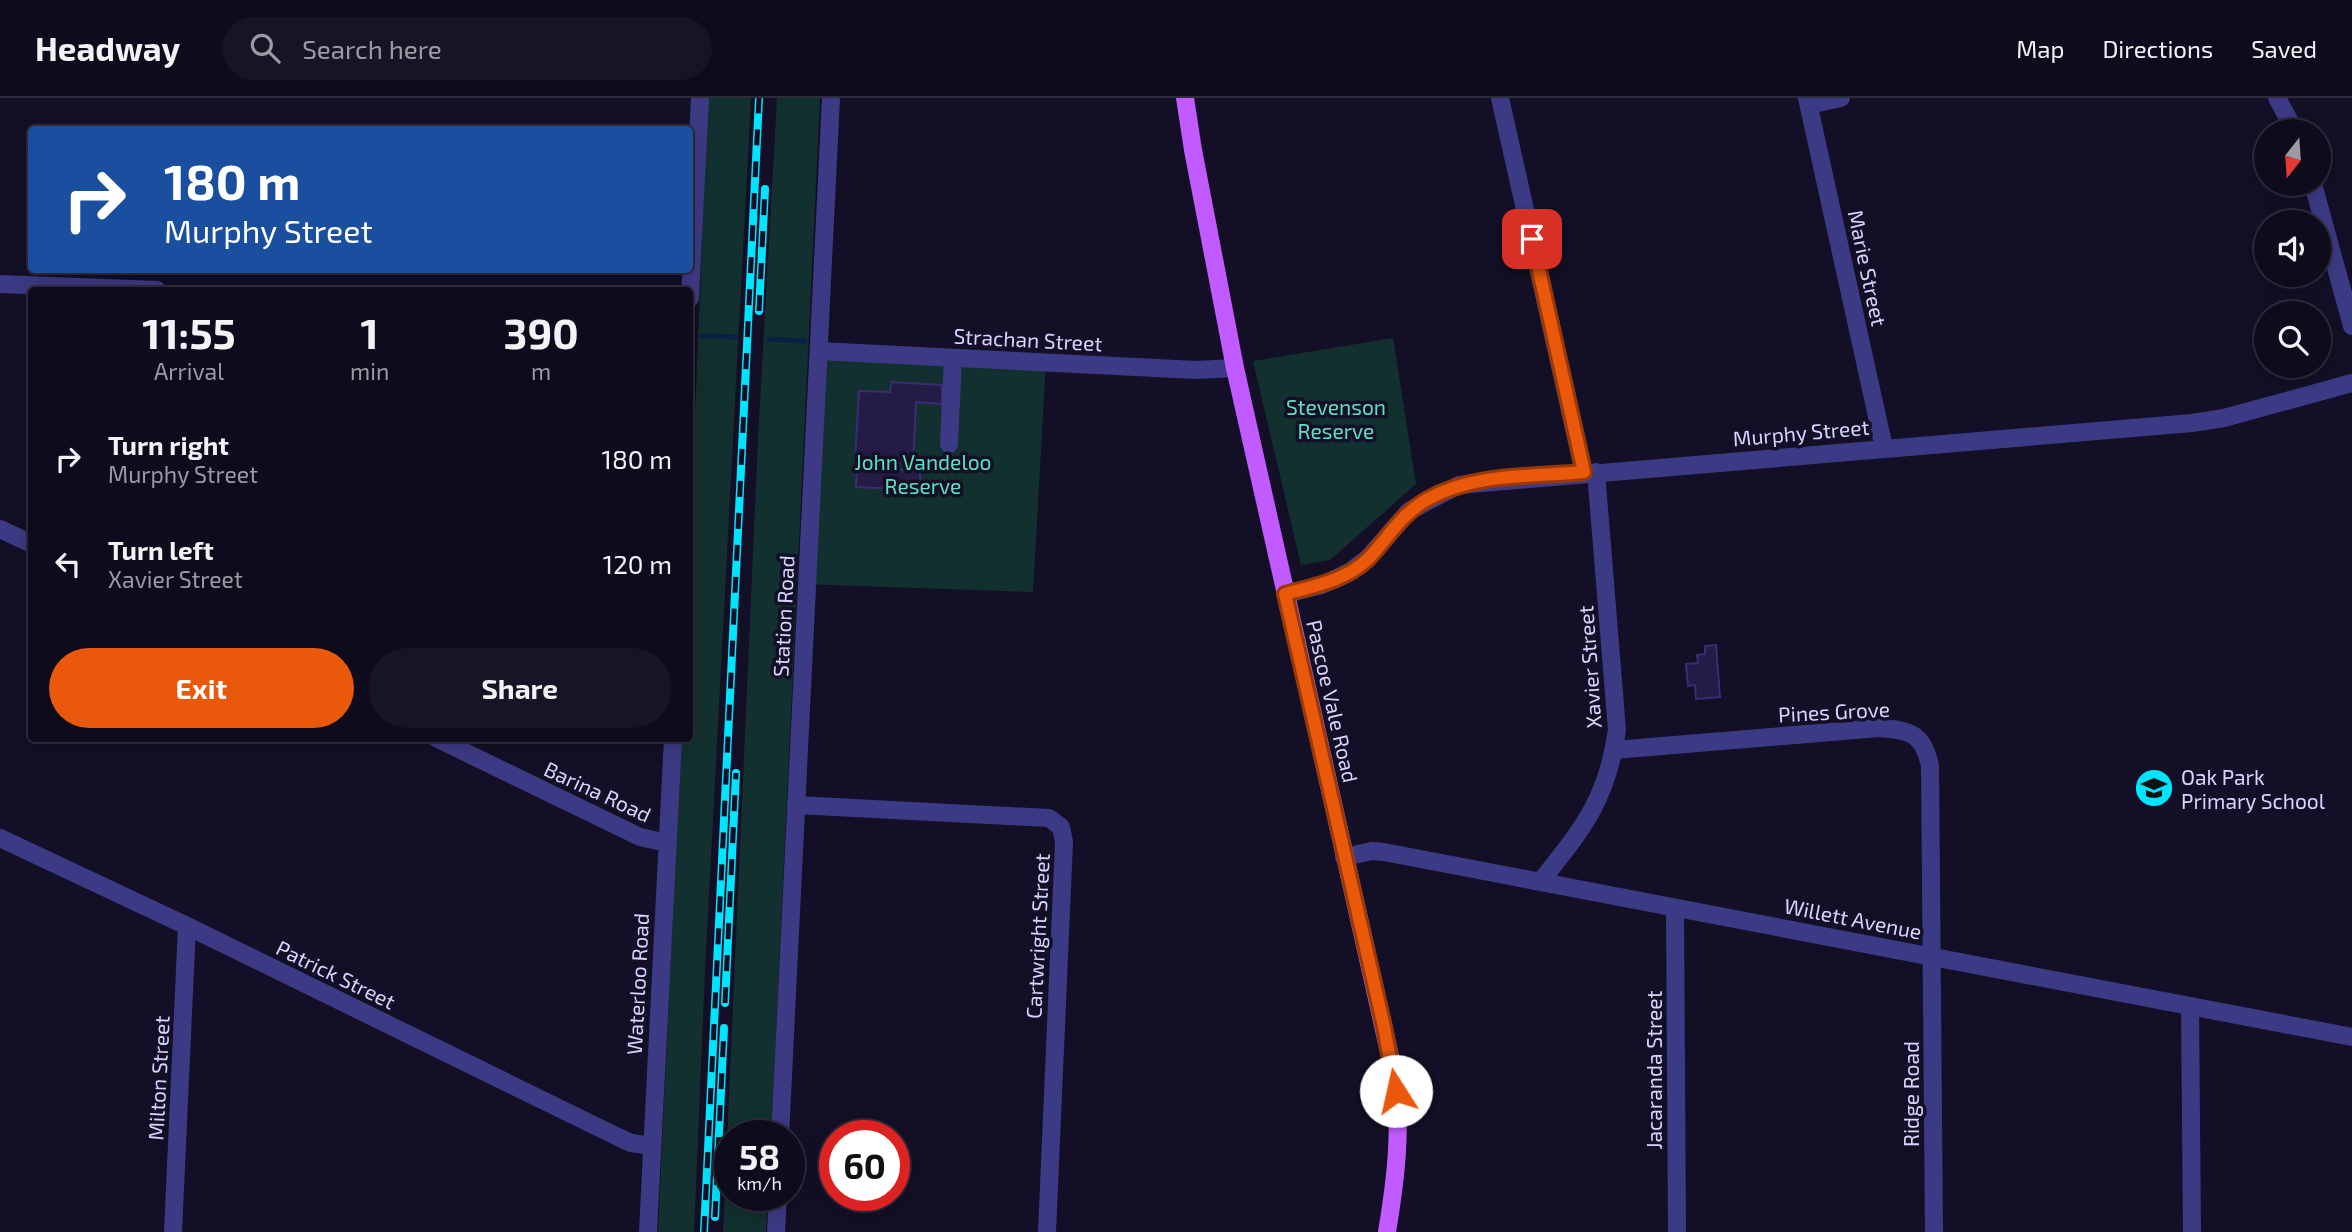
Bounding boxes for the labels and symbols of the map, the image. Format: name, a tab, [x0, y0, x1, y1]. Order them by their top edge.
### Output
north arrow	[2254, 119, 2331, 196]
street label: Marie Street	[1844, 208, 1892, 328]
pin	[1502, 209, 1562, 269]
street label: Strachan Street	[953, 323, 1103, 355]
park label: Stevenson Reserve	[1286, 394, 1386, 443]
street label: Murphy Street	[1732, 414, 1870, 450]
park label: John Vandeloo Reserve	[855, 449, 991, 498]
street label: Station Road	[767, 555, 799, 677]
street label: Xavier Street	[1572, 605, 1606, 729]
street label: Pascoe Vale Road	[1302, 617, 1364, 785]
street label: Pines Grove	[1777, 696, 1891, 726]
street label: Barina Road	[541, 755, 655, 827]
place label: Oak Park Primary School	[2181, 764, 2326, 813]
school or university icon: Oak Park Primary School	[2133, 767, 2175, 809]
street label: Cartwright Street	[1020, 853, 1054, 1019]
street label: Willett Avenue	[1782, 892, 1924, 944]
street label: Waterloo Road	[621, 912, 653, 1056]
street label: Patrick Street	[272, 934, 400, 1014]
street label: Jacaranda Street	[1641, 990, 1666, 1150]
street label: Milton Street	[142, 1015, 174, 1141]
street label: Ridge Road	[1898, 1041, 1923, 1147]
position arrow	[1359, 1054, 1433, 1128]
speed limit sign: 60	[819, 1120, 910, 1211]

